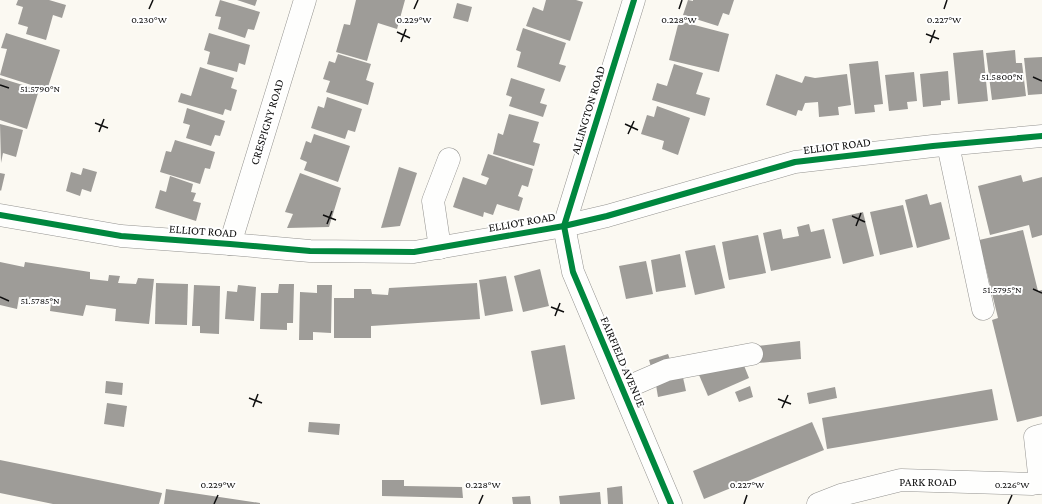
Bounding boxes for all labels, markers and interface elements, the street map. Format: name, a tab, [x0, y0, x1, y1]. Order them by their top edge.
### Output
text: 0.230°W	[131, 14, 168, 25]
text: 0.229°W	[396, 14, 432, 25]
text: 0.228°W	[661, 14, 697, 25]
text: 0.227°W	[927, 14, 962, 25]
street label: ALLINGTON ROAD	[568, 64, 608, 156]
text: 51.5800°N	[981, 71, 1023, 82]
street label: CRESPIGNY ROAD	[247, 77, 287, 167]
text: 51.5790°N	[20, 83, 60, 94]
street label: ELLIOT ROAD	[802, 135, 872, 157]
street label: ELLIOT ROAD	[487, 209, 557, 235]
street label: ELLIOT ROAD	[169, 222, 237, 240]
text: 51.5795°N	[982, 284, 1022, 295]
text: 51.5785°N	[20, 295, 60, 306]
street label: FAIRFIELD AVENUE	[598, 315, 649, 410]
street label: PARK ROAD	[899, 475, 957, 489]
text: 0.229°W	[200, 479, 236, 490]
text: 0.228°W	[465, 479, 501, 490]
text: 0.227°W	[730, 479, 765, 490]
text: 0.226°W	[995, 479, 1030, 490]

